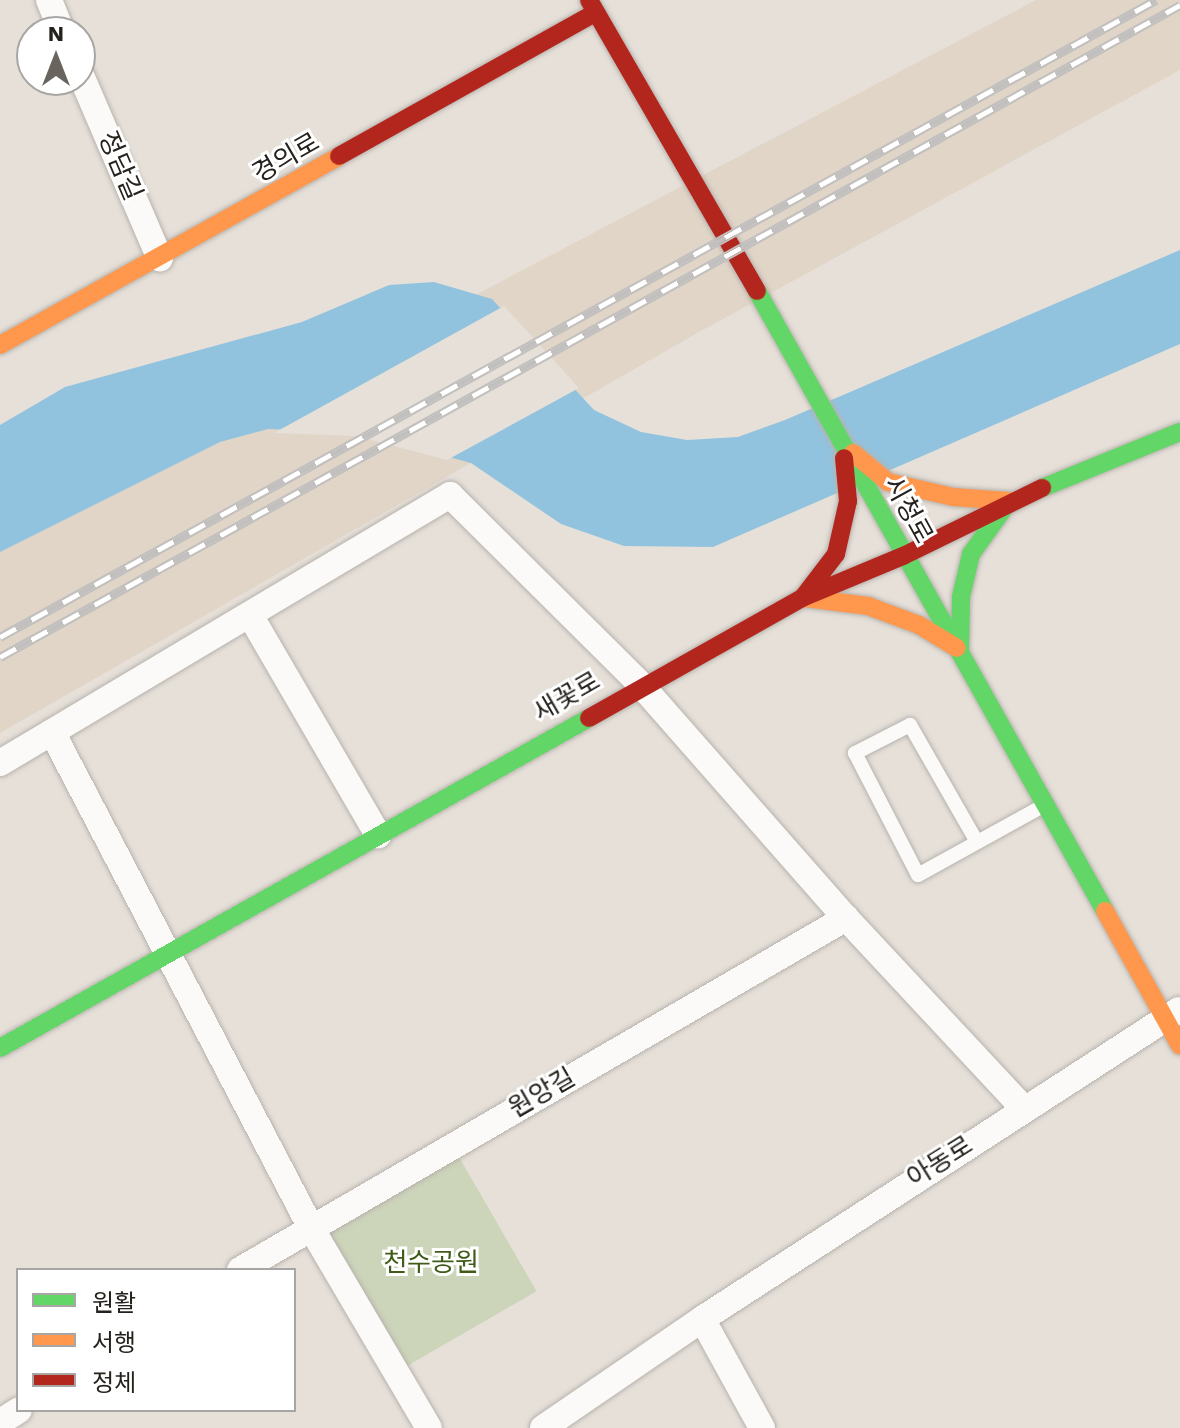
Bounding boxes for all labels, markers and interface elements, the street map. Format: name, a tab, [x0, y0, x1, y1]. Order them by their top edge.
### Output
north arrow	[16, 16, 96, 96]
text: N	[48, 21, 64, 46]
street label: 정담길	[92, 127, 148, 205]
street label: 경의로	[247, 127, 325, 189]
street label: 시청로	[877, 471, 939, 549]
street label: 새꽃로	[528, 666, 606, 728]
street label: 원앙길	[503, 1062, 581, 1124]
street label: 아동로	[901, 1130, 979, 1194]
park label: 천수공원	[383, 1247, 479, 1279]
legend	[16, 1268, 296, 1412]
text: 원활	[92, 1289, 136, 1317]
text: 서행	[92, 1329, 136, 1357]
text: 정체	[92, 1369, 136, 1397]

